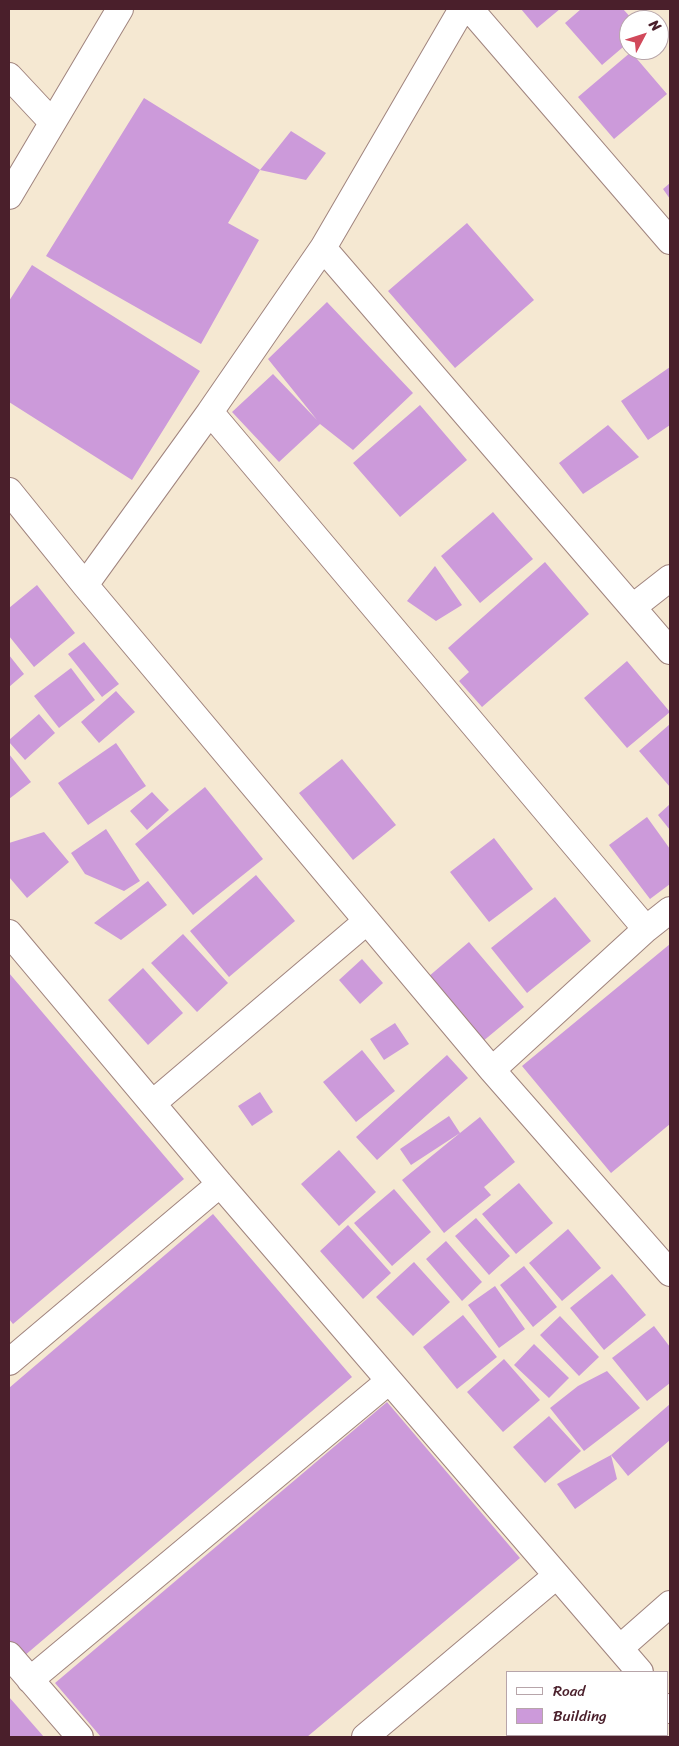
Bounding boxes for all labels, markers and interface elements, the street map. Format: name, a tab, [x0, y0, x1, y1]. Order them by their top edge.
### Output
north arrow	[619, 10, 669, 60]
text: N	[642, 14, 668, 37]
legend	[507, 1671, 669, 1736]
text: Road	[553, 1678, 585, 1704]
text: Building	[553, 1703, 607, 1729]

